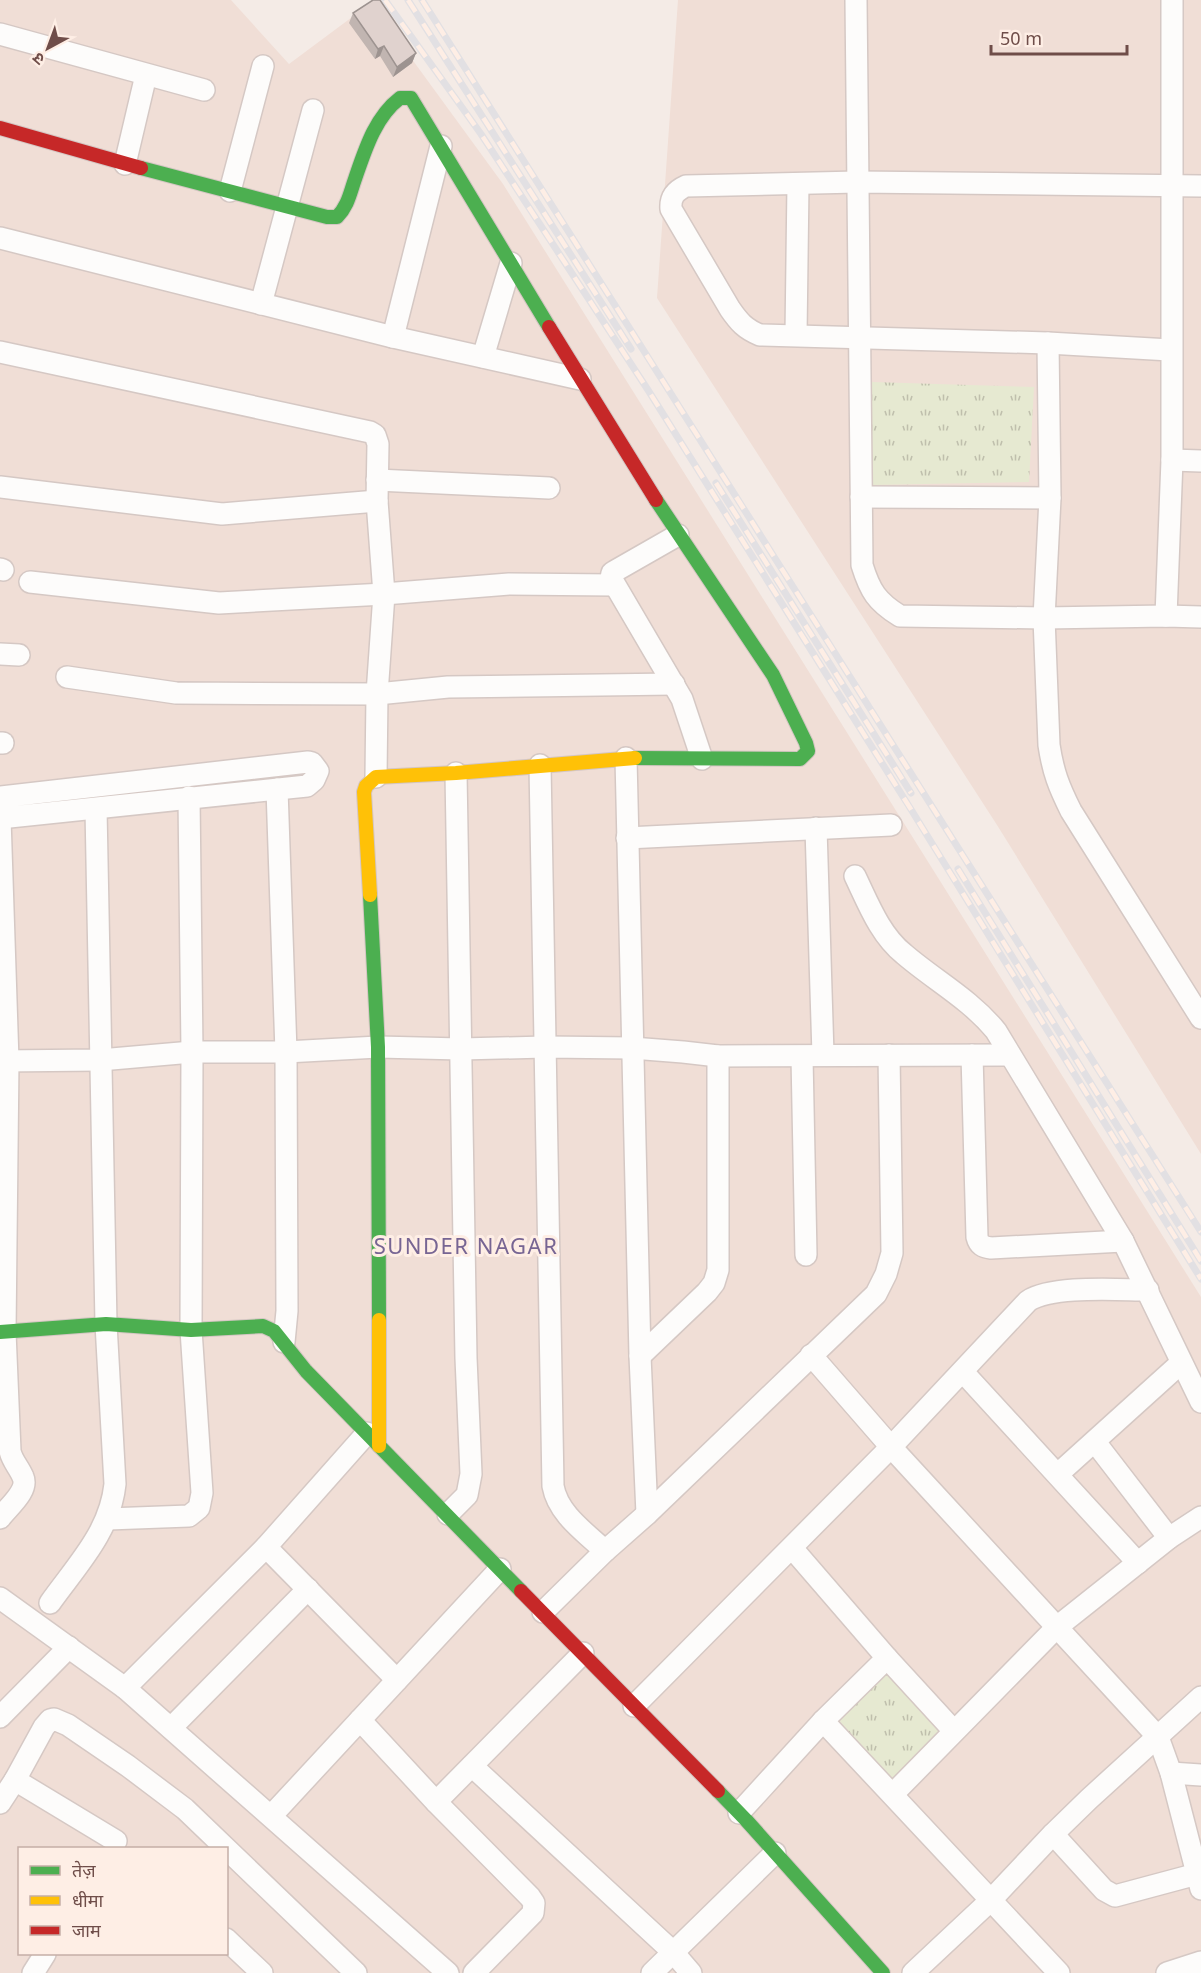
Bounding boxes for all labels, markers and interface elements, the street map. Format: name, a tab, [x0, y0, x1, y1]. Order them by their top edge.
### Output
north arrow	[18, 18, 78, 78]
scale bar	[991, 18, 1128, 56]
text: 50 m	[1000, 26, 1042, 50]
text: उ	[27, 48, 49, 71]
district label: SUNDER NAGAR	[374, 1230, 558, 1260]
legend	[18, 1847, 228, 1955]
text: तेज़	[72, 1858, 96, 1882]
text: धीमा	[72, 1888, 103, 1912]
text: जाम	[72, 1918, 102, 1942]

